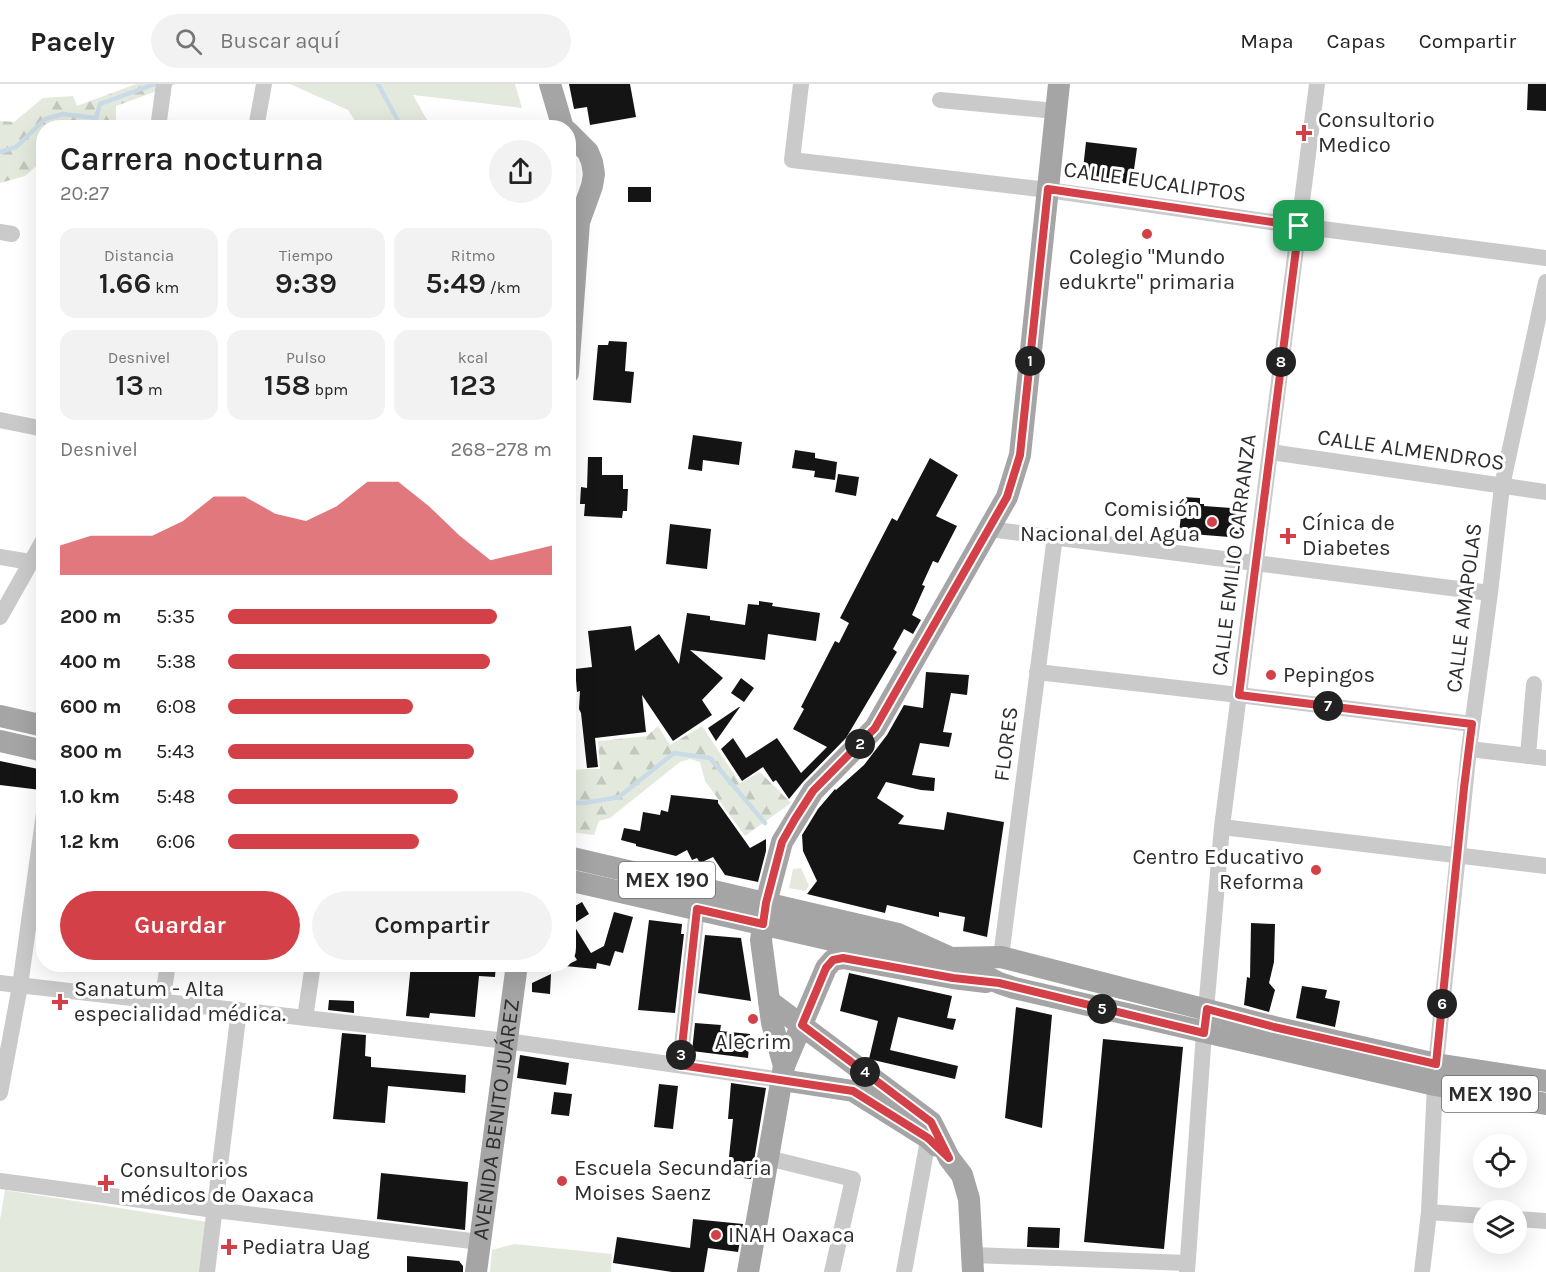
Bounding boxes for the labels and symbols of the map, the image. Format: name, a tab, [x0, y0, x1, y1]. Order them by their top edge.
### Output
place label: Consultorio Medico	[1318, 107, 1435, 158]
marker: Consultorio Medico	[1295, 124, 1313, 142]
street label: CALLE EUCALIPTOS	[1062, 156, 1248, 208]
pin	[1273, 200, 1324, 251]
marker: Colegio "Mundo edukrte" primaria	[1140, 227, 1154, 241]
place label: Colegio "Mundo edukrte" primaria	[1059, 244, 1235, 295]
pin: 1	[1015, 346, 1045, 376]
pin: 8	[1266, 347, 1296, 377]
street label: CALLE ALMENDROS	[1316, 424, 1506, 476]
street label: CALLE EMILIO CARRANZA	[1206, 432, 1262, 678]
place label: Comisión Nacional del Agua	[1020, 496, 1200, 547]
place label: Cínica de Diabetes	[1302, 510, 1395, 561]
marker: Comisión Nacional del Agua	[1205, 515, 1219, 529]
street label: CALLE AMAPOLAS	[1441, 522, 1487, 694]
marker: Cínica de Diabetes	[1279, 527, 1297, 545]
place label: Pepingos	[1283, 662, 1375, 688]
marker: Pepingos	[1264, 668, 1278, 682]
pin: 7	[1313, 691, 1343, 721]
street label: FLORES	[989, 705, 1023, 783]
pin: 2	[845, 729, 875, 759]
place label: Centro Educativo Reforma	[1132, 844, 1304, 895]
road number: MEX 190	[619, 862, 715, 898]
marker: Centro Educativo Reforma	[1309, 863, 1323, 877]
place label: Sanatum - Alta especialidad médica.	[74, 976, 286, 1027]
pin: 6	[1427, 989, 1457, 1019]
marker: Sanatum - Alta especialidad médica.	[51, 993, 69, 1011]
pin: 5	[1087, 994, 1117, 1024]
street label: AVENIDA BENITO JUÁREZ	[467, 997, 525, 1241]
marker: Alecrim	[746, 1012, 760, 1026]
place label: Alecrim	[715, 1029, 791, 1055]
pin: 3	[666, 1040, 696, 1070]
pin: 4	[850, 1057, 880, 1087]
road number: MEX 190	[1442, 1076, 1538, 1112]
place label: Escuela Secundaria Moises Saenz	[574, 1155, 772, 1206]
place label: Consultorios médicos de Oaxaca	[120, 1157, 314, 1208]
marker: Consultorios médicos de Oaxaca	[97, 1174, 115, 1192]
marker: Escuela Secundaria Moises Saenz	[555, 1174, 569, 1188]
place label: INAH Oaxaca	[728, 1222, 855, 1248]
marker: INAH Oaxaca	[709, 1228, 723, 1242]
place label: Pediatra Uag	[242, 1234, 370, 1260]
marker: Pediatra Uag	[220, 1238, 238, 1256]

